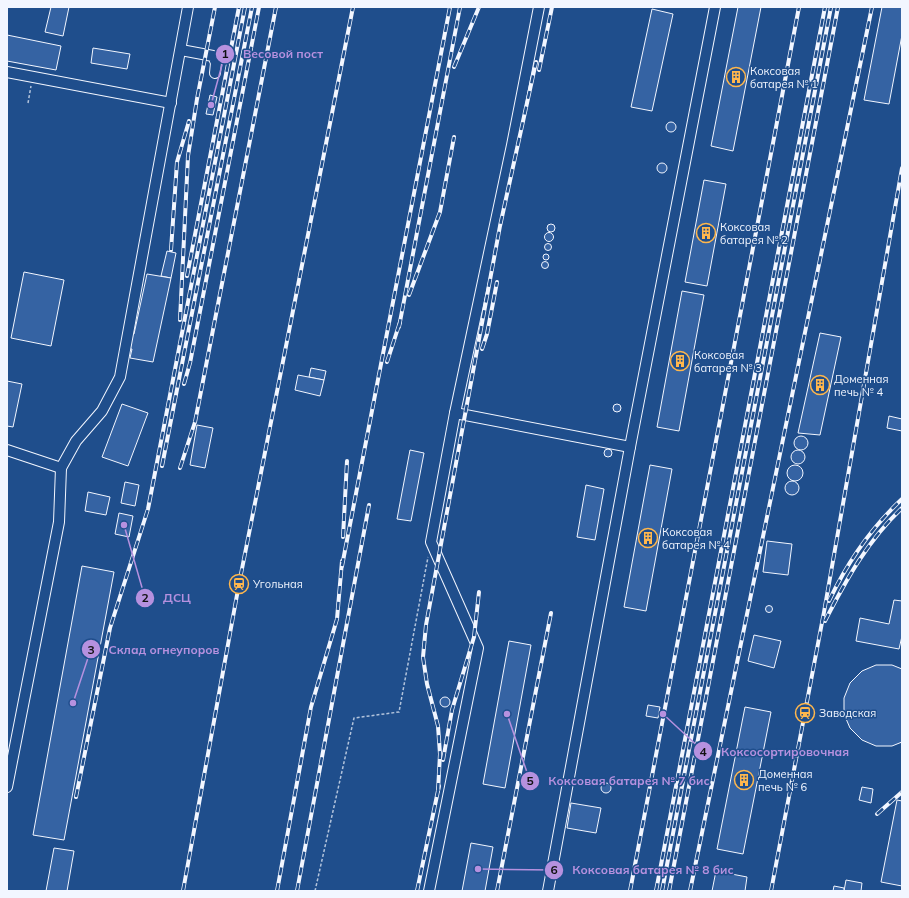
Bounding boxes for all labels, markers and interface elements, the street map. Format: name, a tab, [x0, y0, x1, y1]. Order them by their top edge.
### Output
callout: Весовой пост	[215, 42, 331, 66]
text: 1	[221, 46, 229, 61]
text: Весовой пост	[243, 46, 323, 61]
place label: Коксовая батарея № 1	[750, 64, 818, 91]
building icon: Коксовая батарея № 1	[725, 66, 747, 88]
place label: Коксовая батарея № 2	[720, 220, 788, 247]
building icon: Коксовая батарея № 2	[695, 222, 717, 244]
place label: Коксовая батарея № 3	[694, 348, 762, 375]
building icon: Коксовая батарея № 3	[669, 350, 691, 372]
place label: Доменная печь № 4	[834, 372, 889, 399]
building icon: Доменная печь № 4	[809, 374, 831, 396]
place label: Коксовая батарея № 4	[662, 525, 730, 552]
building icon: Коксовая батарея № 4	[637, 527, 659, 549]
station icon: Угольная	[228, 573, 250, 595]
place label: Угольная	[252, 577, 303, 591]
callout: ДСЦ	[135, 586, 199, 610]
text: 2	[141, 590, 149, 605]
text: ДСЦ	[163, 590, 191, 605]
callout: Склад огнеупоров	[81, 637, 228, 661]
text: 3	[87, 642, 95, 657]
text: Склад огнеупоров	[109, 642, 220, 657]
station icon: Заводская	[794, 702, 816, 724]
place label: Заводская	[819, 706, 876, 720]
callout: Коксосортировочная	[693, 739, 857, 763]
text: 4	[699, 744, 707, 759]
text: Коксосортировочная	[721, 744, 849, 759]
place label: Доменная печь № 6	[758, 767, 813, 794]
callout: Коксовая батарея № 7 бис	[520, 769, 718, 793]
building icon: Доменная печь № 6	[733, 769, 755, 791]
text: 5	[526, 773, 534, 788]
text: Коксовая батарея № 7 бис	[548, 773, 710, 788]
callout: Коксовая батарея № 8 бис	[544, 858, 741, 882]
text: 6	[550, 862, 558, 877]
text: Коксовая батарея № 8 бис	[572, 862, 734, 877]

